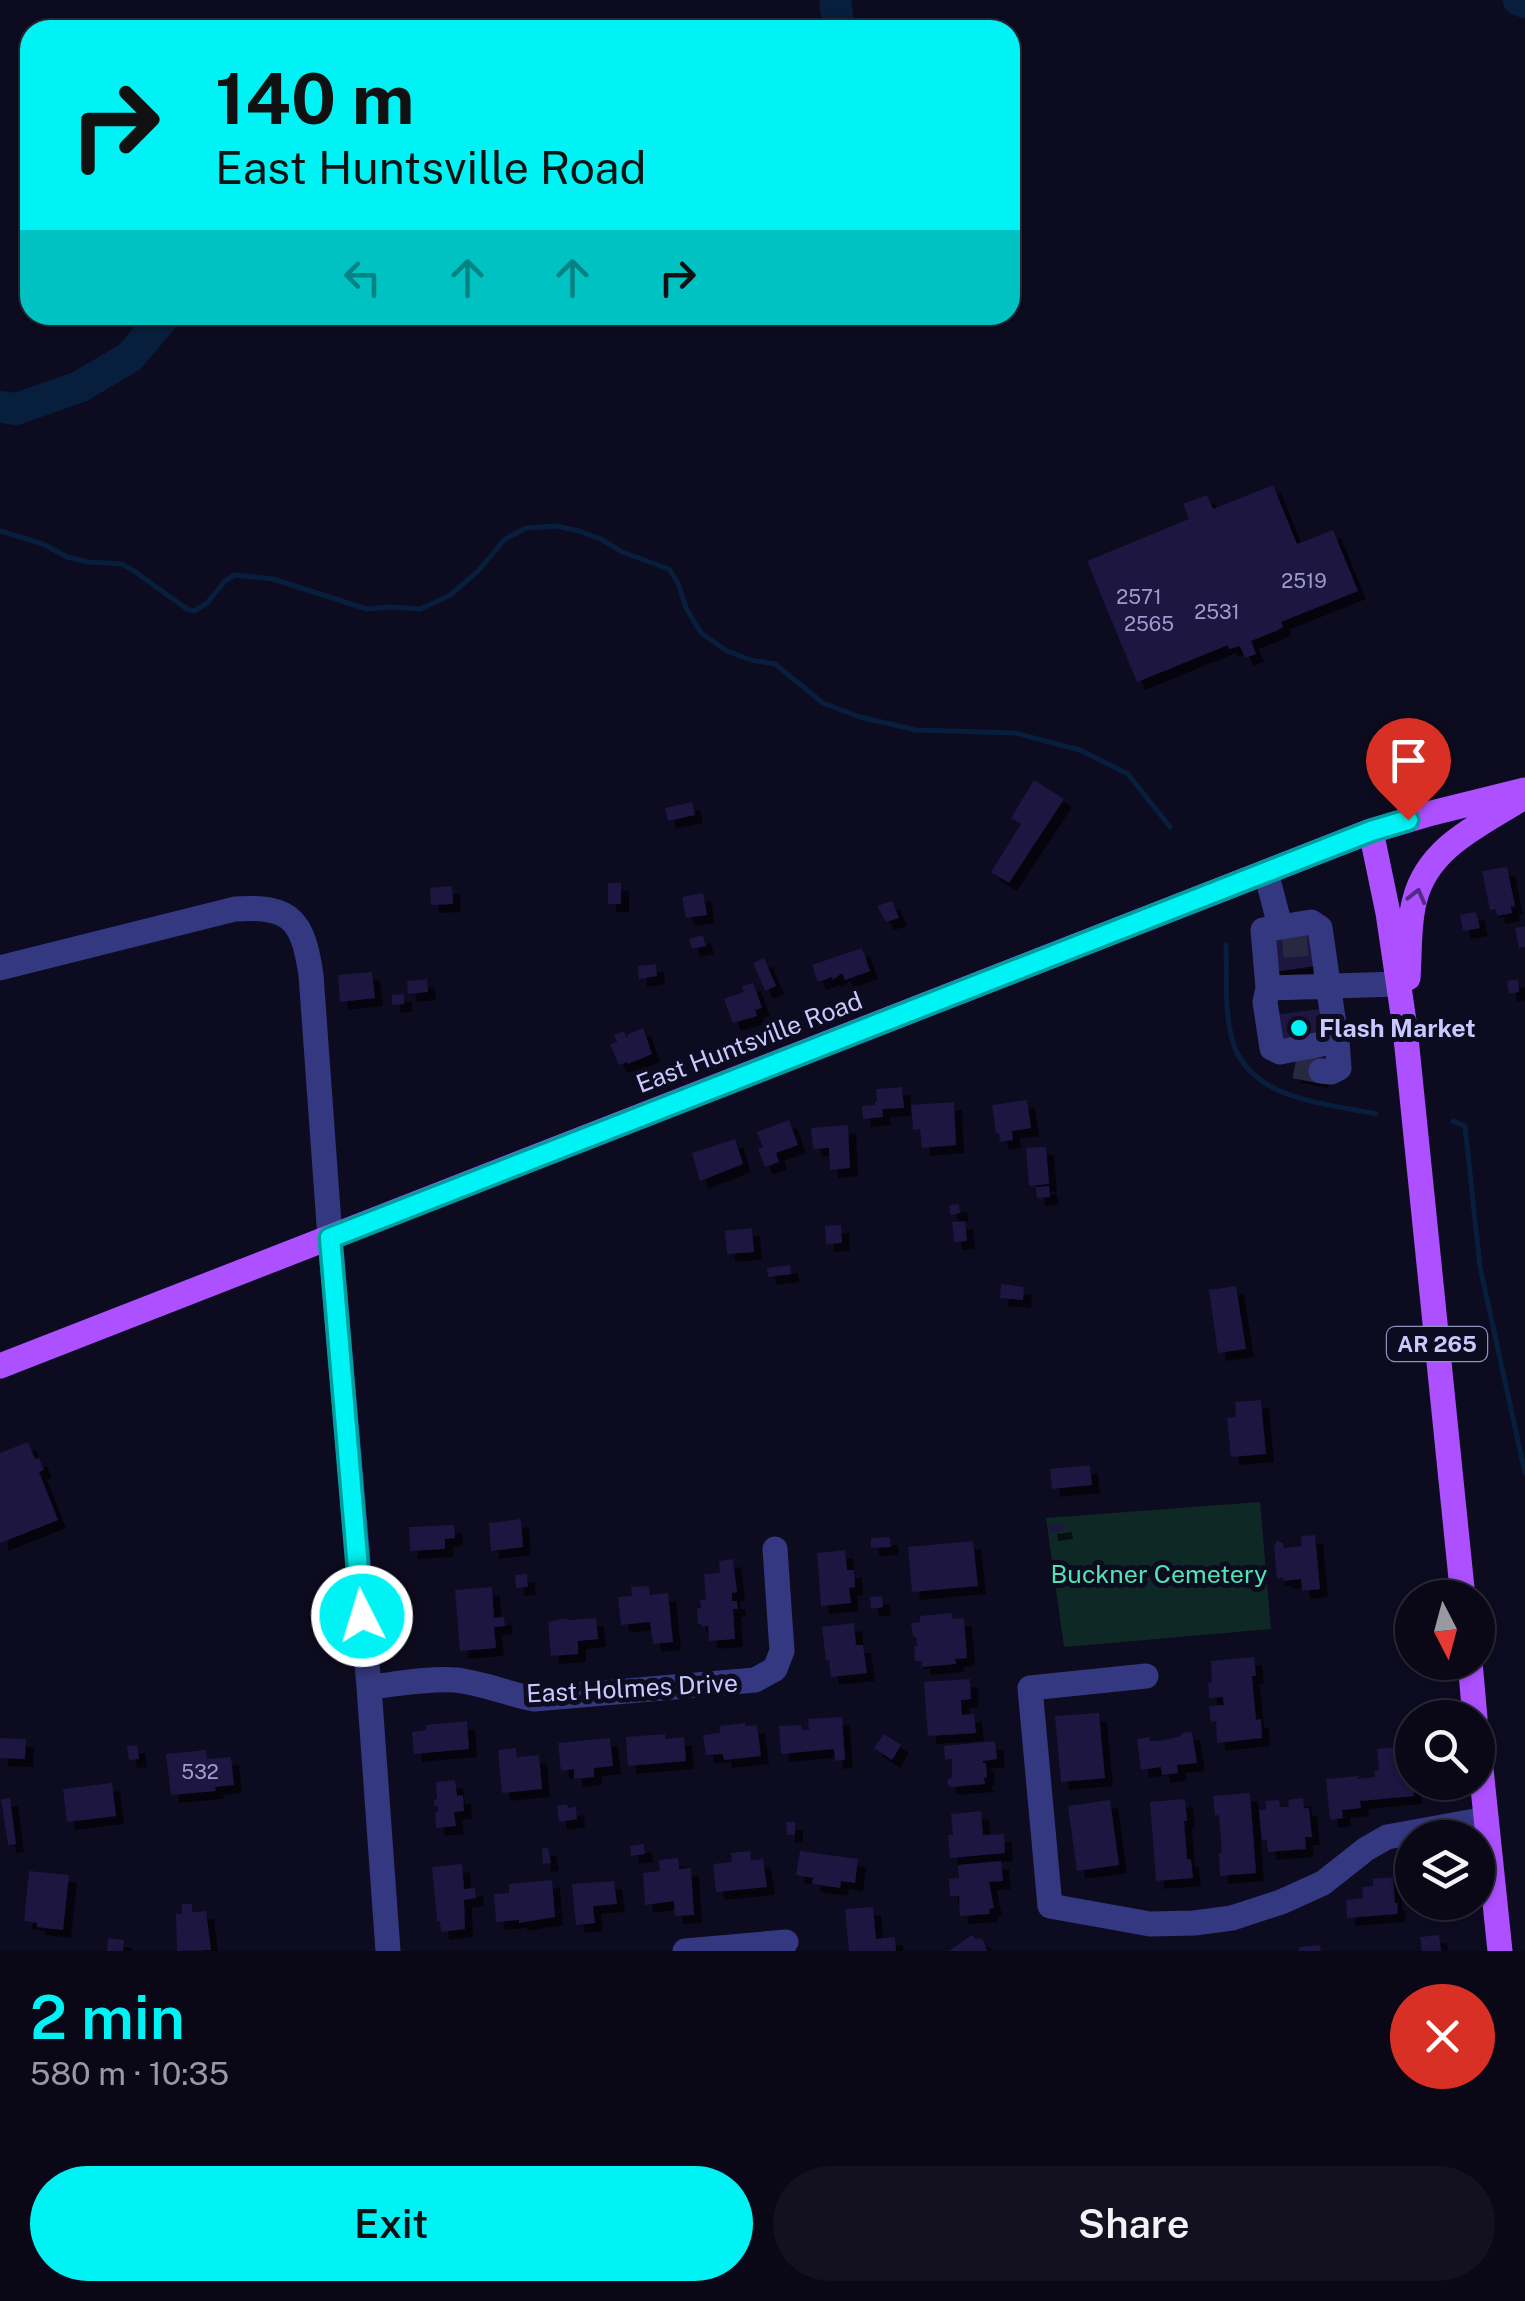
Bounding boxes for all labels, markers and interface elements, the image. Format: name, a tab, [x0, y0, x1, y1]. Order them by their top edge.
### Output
text: 140 m	[215, 57, 414, 140]
icon: right	[50, 60, 180, 190]
text: East Huntsville Road	[215, 141, 646, 194]
icon: left	[335, 250, 390, 305]
icon: ahead	[440, 250, 495, 305]
icon: ahead	[545, 250, 600, 305]
icon: right	[650, 250, 705, 305]
house number: 2519	[1281, 569, 1327, 593]
house number: 2571	[1116, 585, 1162, 609]
house number: 2531	[1194, 600, 1240, 624]
house number: 2565	[1124, 612, 1174, 636]
pin	[1366, 718, 1451, 821]
icon: arrive	[1381, 733, 1436, 788]
one-way arrow	[1406, 888, 1427, 905]
street label: East Huntsville Road	[632, 985, 866, 1099]
place label: Flash Market	[1319, 1013, 1476, 1043]
marker: Flash Market	[1288, 1017, 1310, 1039]
road number: AR 265	[1387, 1327, 1487, 1361]
park label: Buckner Cemetery	[1051, 1559, 1267, 1589]
position arrow	[310, 1564, 414, 1668]
north arrow	[1395, 1580, 1495, 1680]
map controls	[1395, 1580, 1495, 1920]
street label: East Holmes Drive	[525, 1667, 739, 1709]
button: search	[1395, 1700, 1495, 1800]
house number: 532	[181, 1760, 219, 1784]
button: layers	[1395, 1820, 1495, 1920]
text: 2 min	[30, 1982, 185, 2053]
button: close	[1390, 1984, 1495, 2089]
text: 580 m · 10:35	[30, 2055, 229, 2092]
button: Exit	[30, 2166, 753, 2281]
button: Share	[773, 2166, 1495, 2281]

